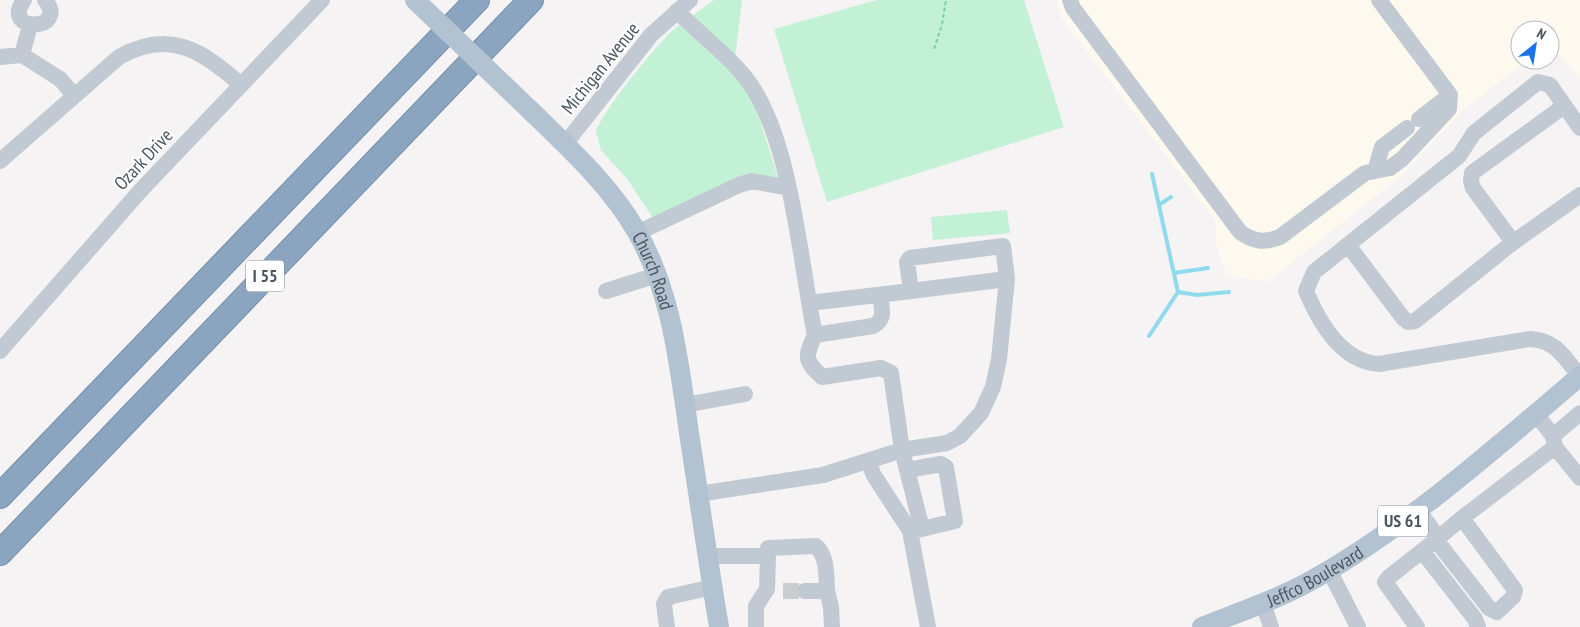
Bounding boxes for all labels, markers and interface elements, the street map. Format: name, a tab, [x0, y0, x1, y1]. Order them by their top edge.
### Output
street label: Michigan Avenue	[556, 17, 644, 119]
north arrow	[1510, 20, 1560, 70]
text: N	[1534, 24, 1549, 43]
street label: Ozark Drive	[109, 123, 178, 195]
street label: Church Road	[627, 227, 679, 312]
road number: I 55	[246, 260, 284, 292]
road number: US 61	[1378, 506, 1428, 536]
street label: Jeffco Boulevard	[1262, 540, 1368, 613]

